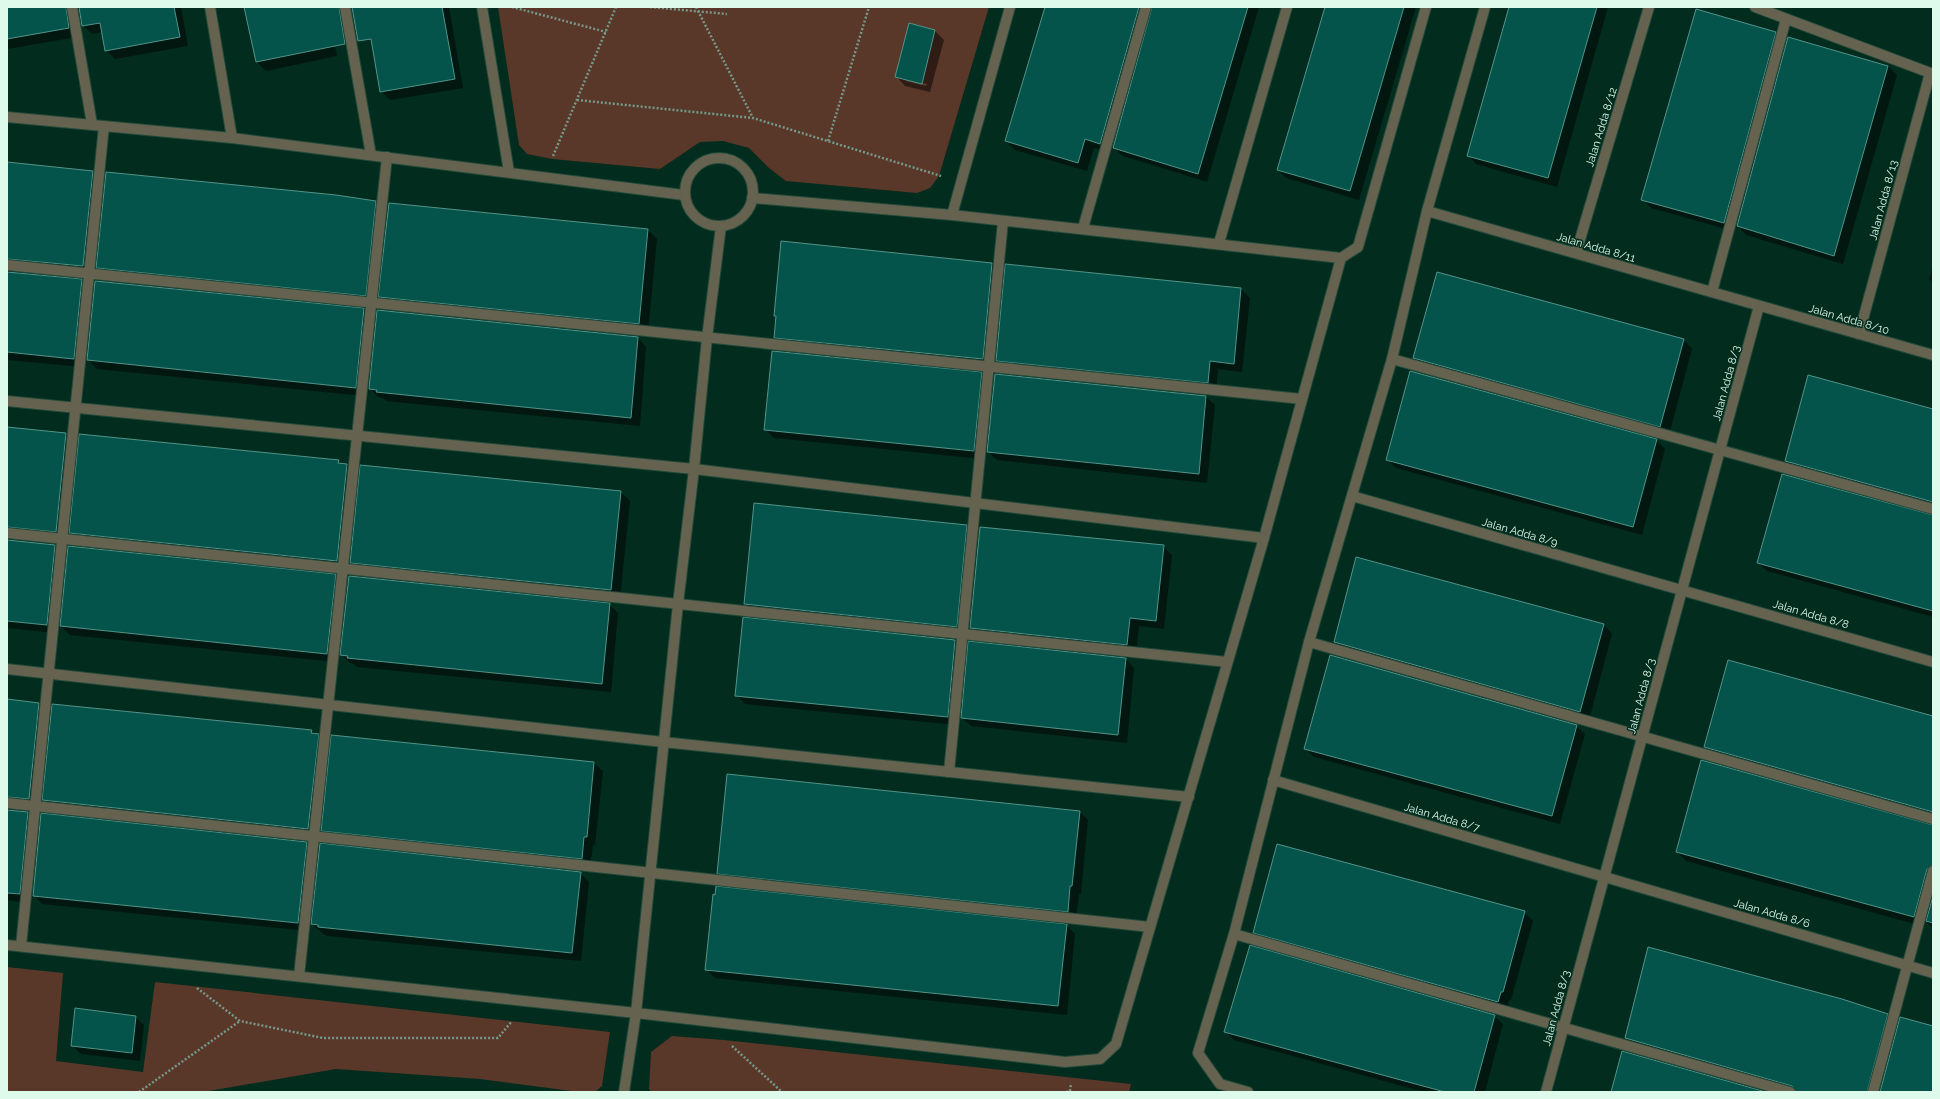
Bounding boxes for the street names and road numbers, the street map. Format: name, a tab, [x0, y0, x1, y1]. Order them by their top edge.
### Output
street label: Jalan Adda 8/12	[1583, 86, 1620, 168]
street label: Jalan Adda 8/13	[1867, 159, 1900, 242]
street label: Jalan Adda 8/11	[1555, 230, 1637, 265]
street label: Jalan Adda 8/10	[1807, 302, 1891, 337]
street label: Jalan Adda 8/3	[1710, 344, 1743, 422]
street label: Jalan Adda 8/9	[1481, 515, 1559, 549]
street label: Jalan Adda 8/8	[1771, 597, 1850, 632]
street label: Jalan Adda 8/3	[1625, 657, 1658, 735]
street label: Jalan Adda 8/7	[1403, 800, 1481, 834]
street label: Jalan Adda 8/6	[1732, 896, 1812, 931]
street label: Jalan Adda 8/3	[1540, 969, 1573, 1047]

